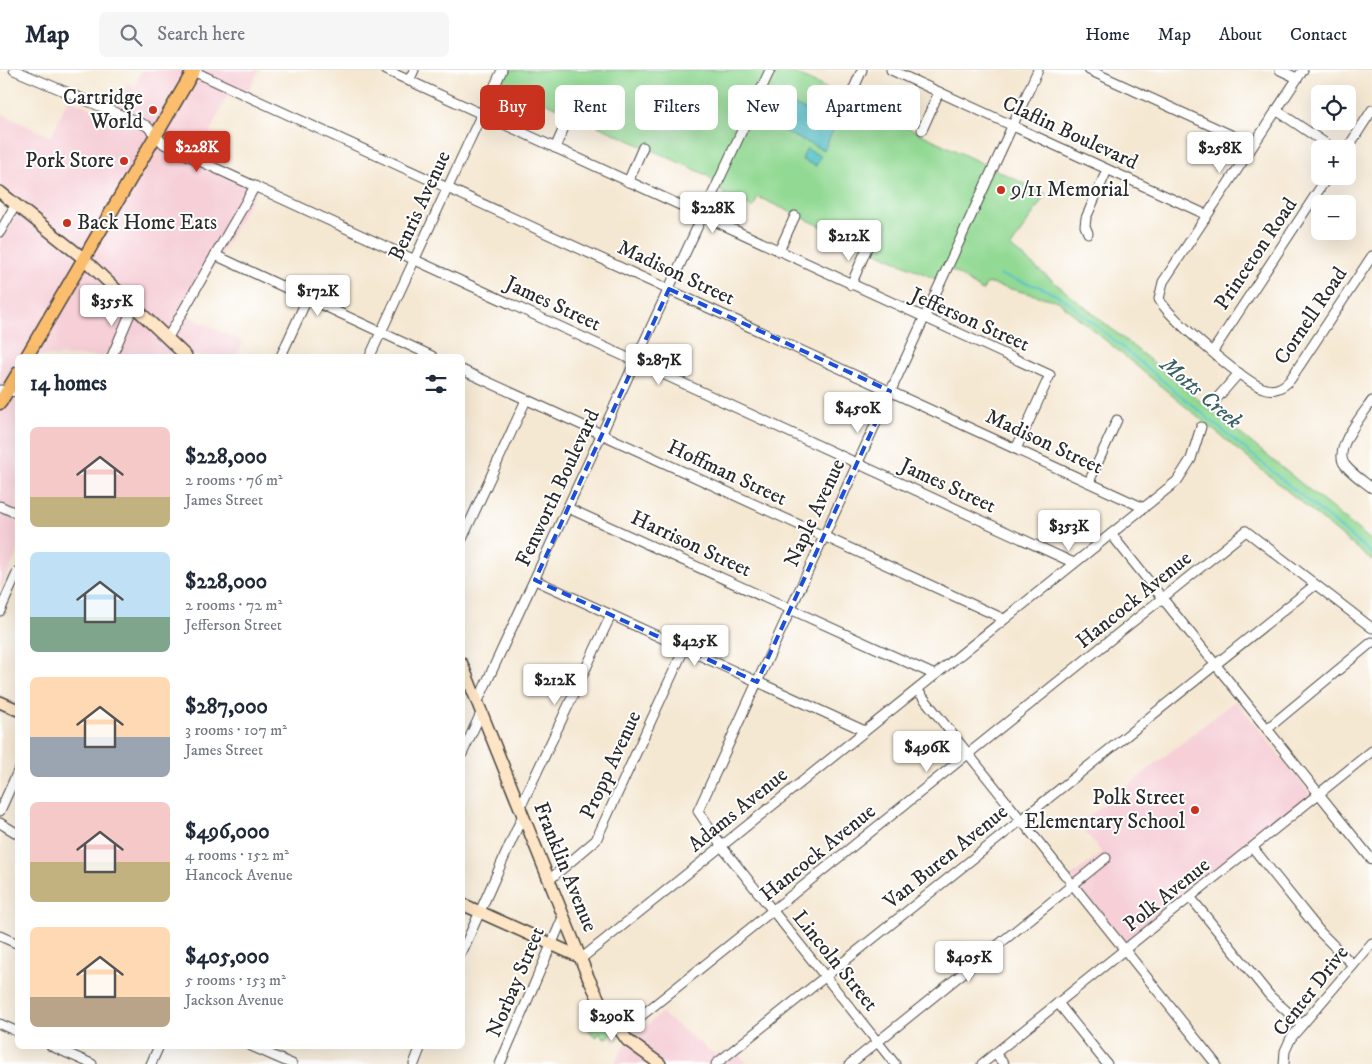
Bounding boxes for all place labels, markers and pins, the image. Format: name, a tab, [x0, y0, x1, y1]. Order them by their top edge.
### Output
place label: Cartridge World	[63, 85, 144, 135]
marker: Cartridge World	[147, 104, 159, 116]
pin: $228K	[162, 131, 232, 173]
pin: $258K	[1185, 132, 1255, 174]
place label: Pork Store	[25, 148, 114, 174]
marker: Pork Store	[118, 155, 130, 167]
place label: 9/11 Memorial	[1010, 177, 1130, 203]
marker: 9/11 Memorial	[995, 184, 1007, 196]
pin: $228K	[678, 191, 748, 234]
place label: Back Home Eats	[77, 210, 217, 236]
marker: Back Home Eats	[61, 217, 73, 229]
pin: $212K	[814, 220, 884, 262]
pin: $172K	[283, 274, 353, 317]
pin: $355K	[77, 284, 147, 327]
pin: $287K	[624, 344, 694, 386]
pin: $450K	[823, 392, 893, 434]
pin: $353K	[1034, 510, 1104, 552]
pin: $425K	[660, 624, 730, 667]
pin: $212K	[520, 664, 590, 706]
pin: $496K	[892, 730, 962, 773]
place label: Polk Street Elementary School	[1024, 785, 1186, 835]
marker: Polk Street Elementary School	[1189, 804, 1201, 816]
pin: $405K	[934, 940, 1004, 983]
pin: $290K	[577, 1000, 647, 1042]

